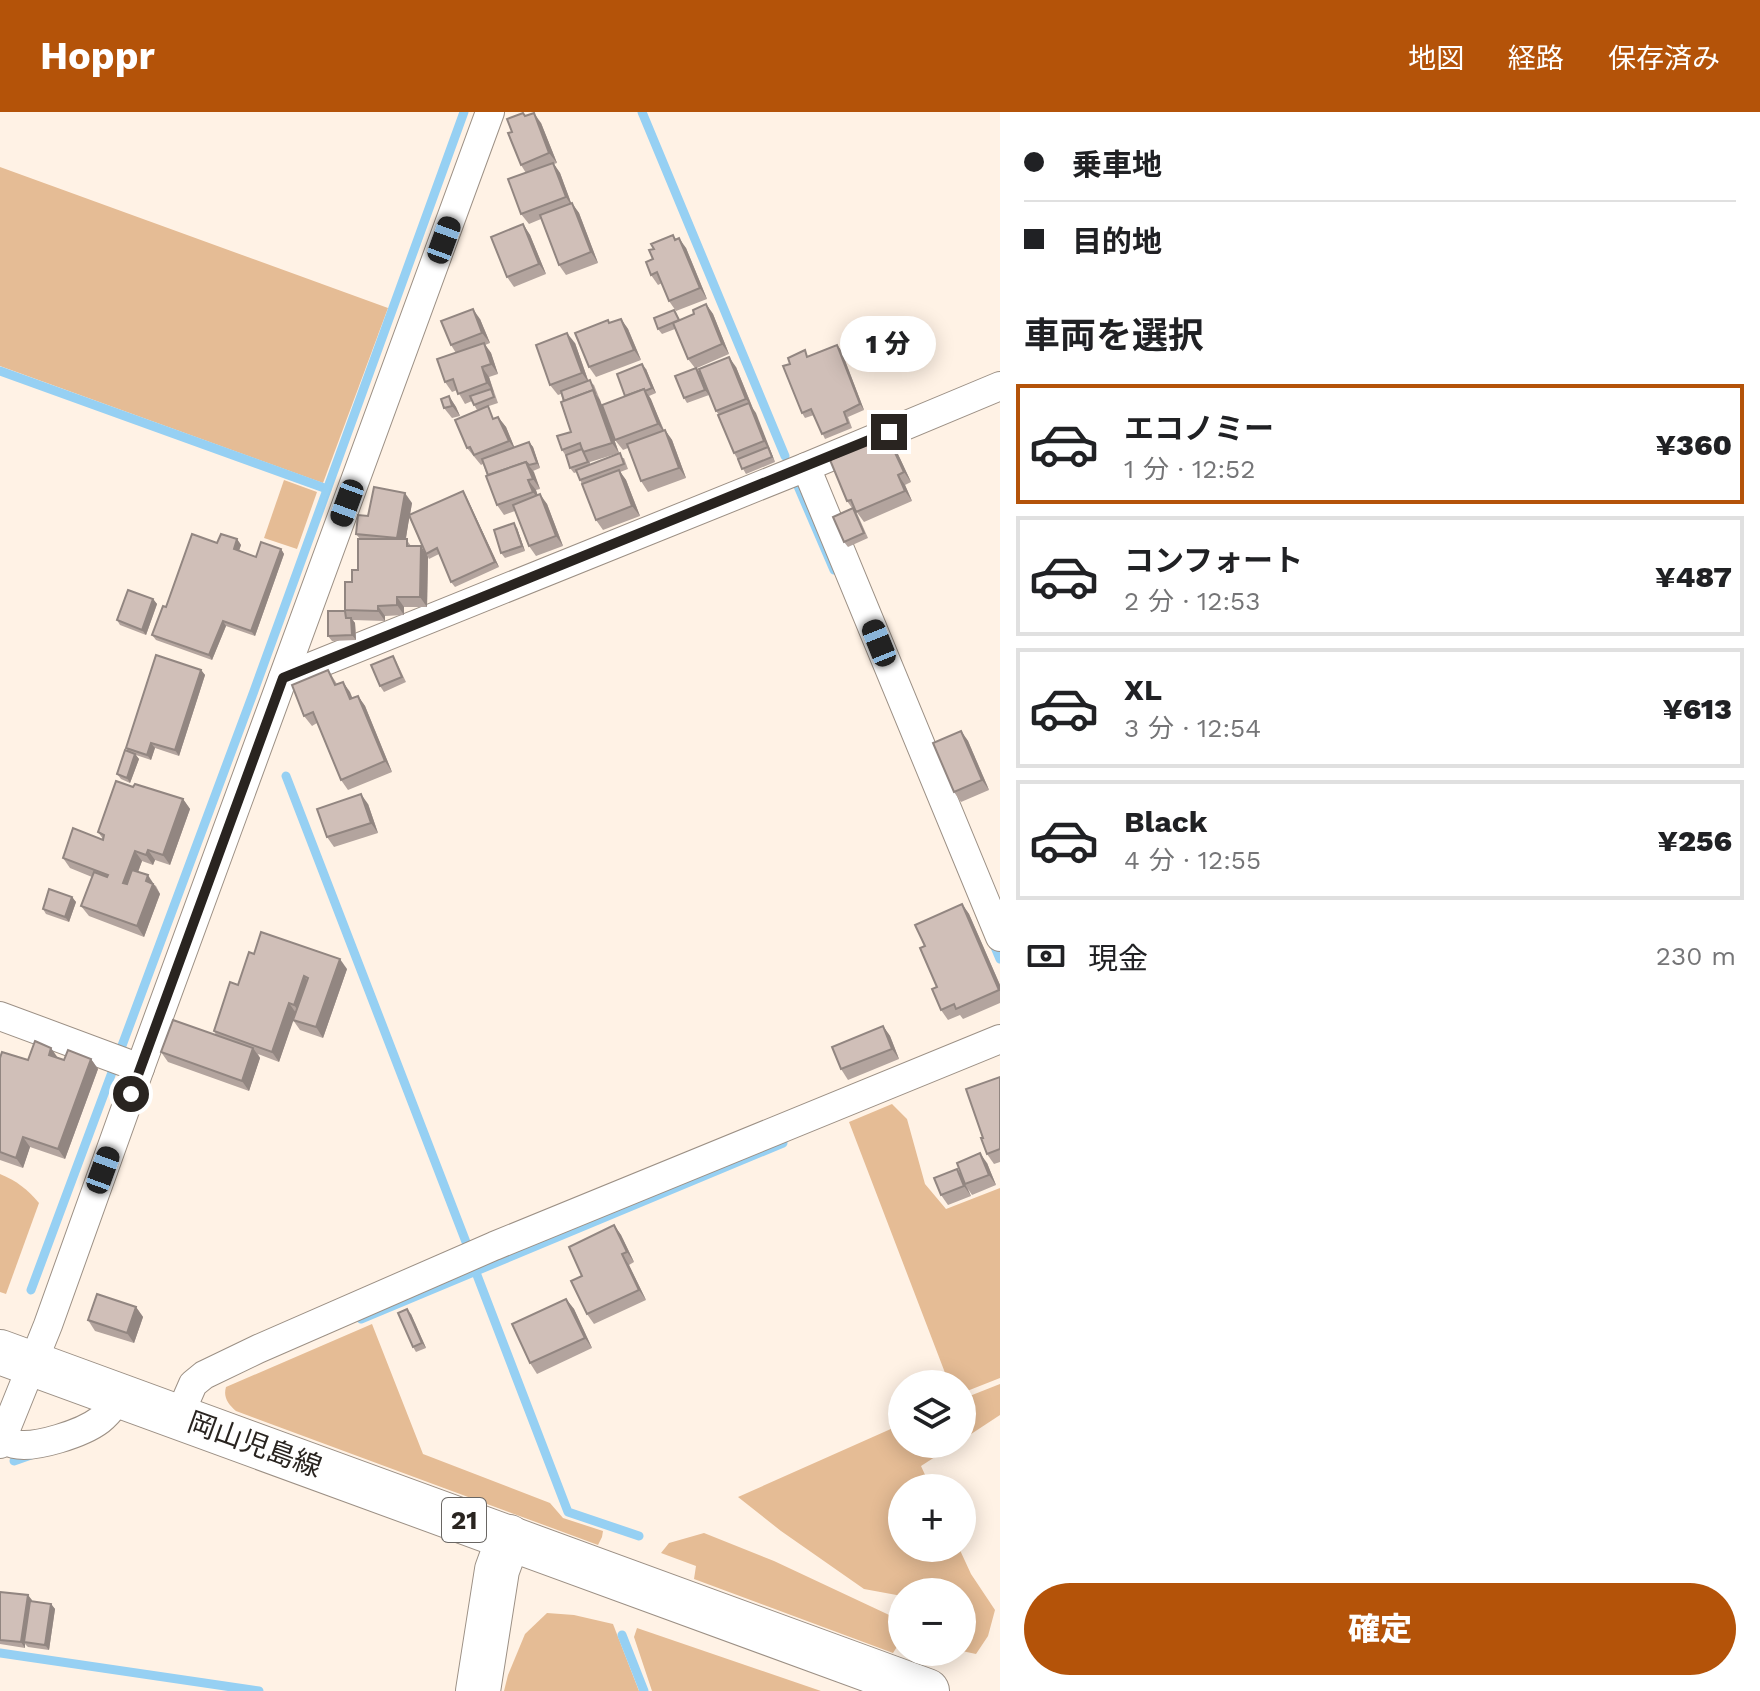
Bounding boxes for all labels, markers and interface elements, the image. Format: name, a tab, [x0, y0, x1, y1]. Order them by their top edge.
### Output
text: Hoppr	[40, 34, 155, 78]
text: 地図	[1408, 42, 1464, 75]
text: 経路	[1508, 42, 1564, 75]
text: 保存済み	[1608, 42, 1720, 75]
text: 乗車地	[1072, 147, 1162, 182]
car	[425, 213, 463, 267]
text: 目的地	[1072, 224, 1162, 259]
text: 車両を選択	[1024, 315, 1204, 357]
callout: 1 分	[841, 316, 937, 372]
text: 1 分	[866, 329, 910, 359]
icon: car	[1028, 408, 1100, 480]
text: エコノミー	[1124, 411, 1274, 446]
route end	[871, 414, 907, 450]
text: ¥360	[1656, 427, 1732, 462]
text: 1 分 · 12:52	[1124, 454, 1255, 484]
car	[328, 476, 366, 530]
icon: car	[1028, 540, 1100, 612]
text: コンフォート	[1124, 543, 1303, 578]
text: ¥487	[1655, 559, 1732, 594]
text: 2 分 · 12:53	[1124, 586, 1260, 616]
car	[859, 616, 899, 670]
icon: car	[1028, 672, 1100, 744]
text: XL	[1124, 672, 1162, 707]
text: ¥613	[1662, 691, 1732, 726]
text: 3 分 · 12:54	[1124, 713, 1261, 743]
icon: car	[1028, 804, 1100, 876]
text: Black	[1124, 804, 1208, 839]
text: ¥256	[1657, 823, 1732, 858]
text: 4 分 · 12:55	[1124, 845, 1261, 875]
icon: cash	[1024, 934, 1068, 978]
text: 現金	[1088, 941, 1148, 976]
text: 230 m	[1656, 941, 1736, 971]
route start	[113, 1076, 149, 1112]
car	[84, 1143, 122, 1197]
map controls	[888, 1370, 976, 1666]
button: layers	[888, 1370, 976, 1458]
street label: 岡山児島線	[183, 1405, 326, 1484]
button: +	[888, 1474, 976, 1562]
road number: 21	[442, 1498, 486, 1542]
button: −	[888, 1578, 976, 1666]
button: 確定	[1024, 1583, 1736, 1675]

